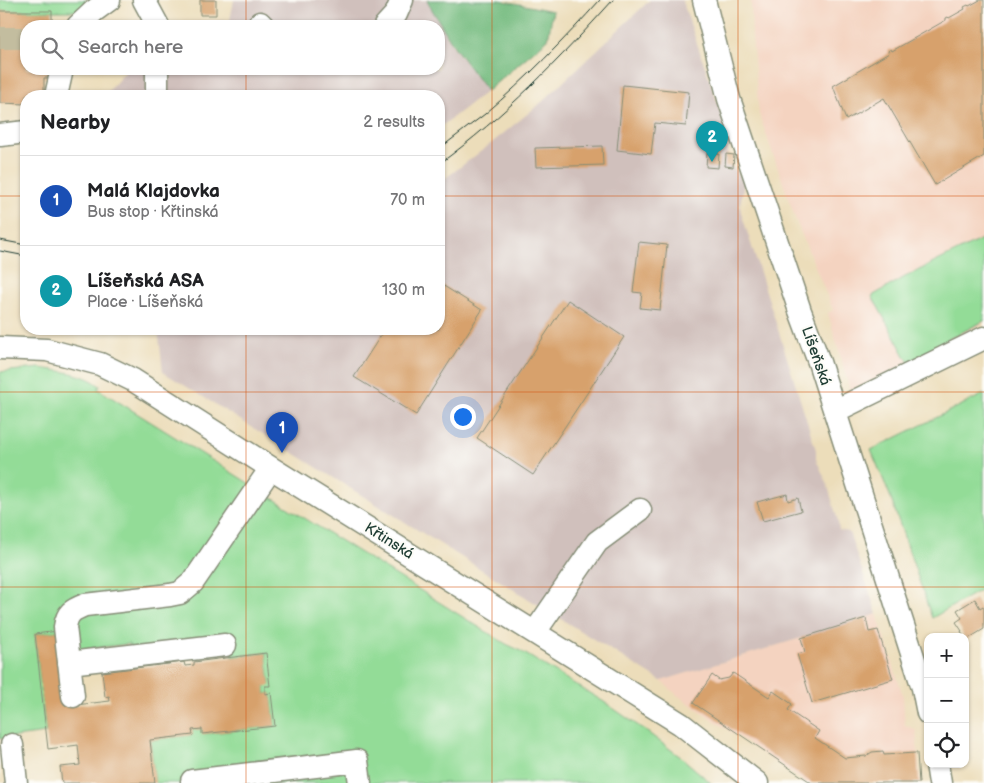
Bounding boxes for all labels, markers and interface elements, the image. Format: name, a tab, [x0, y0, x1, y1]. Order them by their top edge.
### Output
search box	[20, 20, 445, 75]
icon: search	[38, 34, 66, 62]
text: Search here	[78, 36, 183, 59]
text: Nearby	[40, 110, 110, 135]
text: 2 results	[363, 113, 425, 132]
pin: 2	[696, 121, 728, 162]
text: Malá Klajdovka	[87, 180, 220, 203]
text: 1	[53, 191, 59, 210]
text: 70 m	[390, 191, 425, 210]
text: Bus stop · Křtinská	[87, 203, 219, 222]
text: Líšeňská ASA	[87, 270, 204, 293]
text: 2	[51, 281, 61, 300]
text: 130 m	[382, 281, 425, 300]
text: Place · Líšeňská	[87, 293, 203, 312]
street label: Líšeňská	[797, 324, 835, 388]
your location	[450, 404, 476, 430]
pin: 1	[266, 412, 298, 453]
street label: Křtinská	[361, 518, 417, 564]
map controls	[924, 633, 969, 768]
button: +	[924, 633, 969, 678]
button: −	[924, 678, 969, 723]
button: locate	[924, 723, 969, 768]

